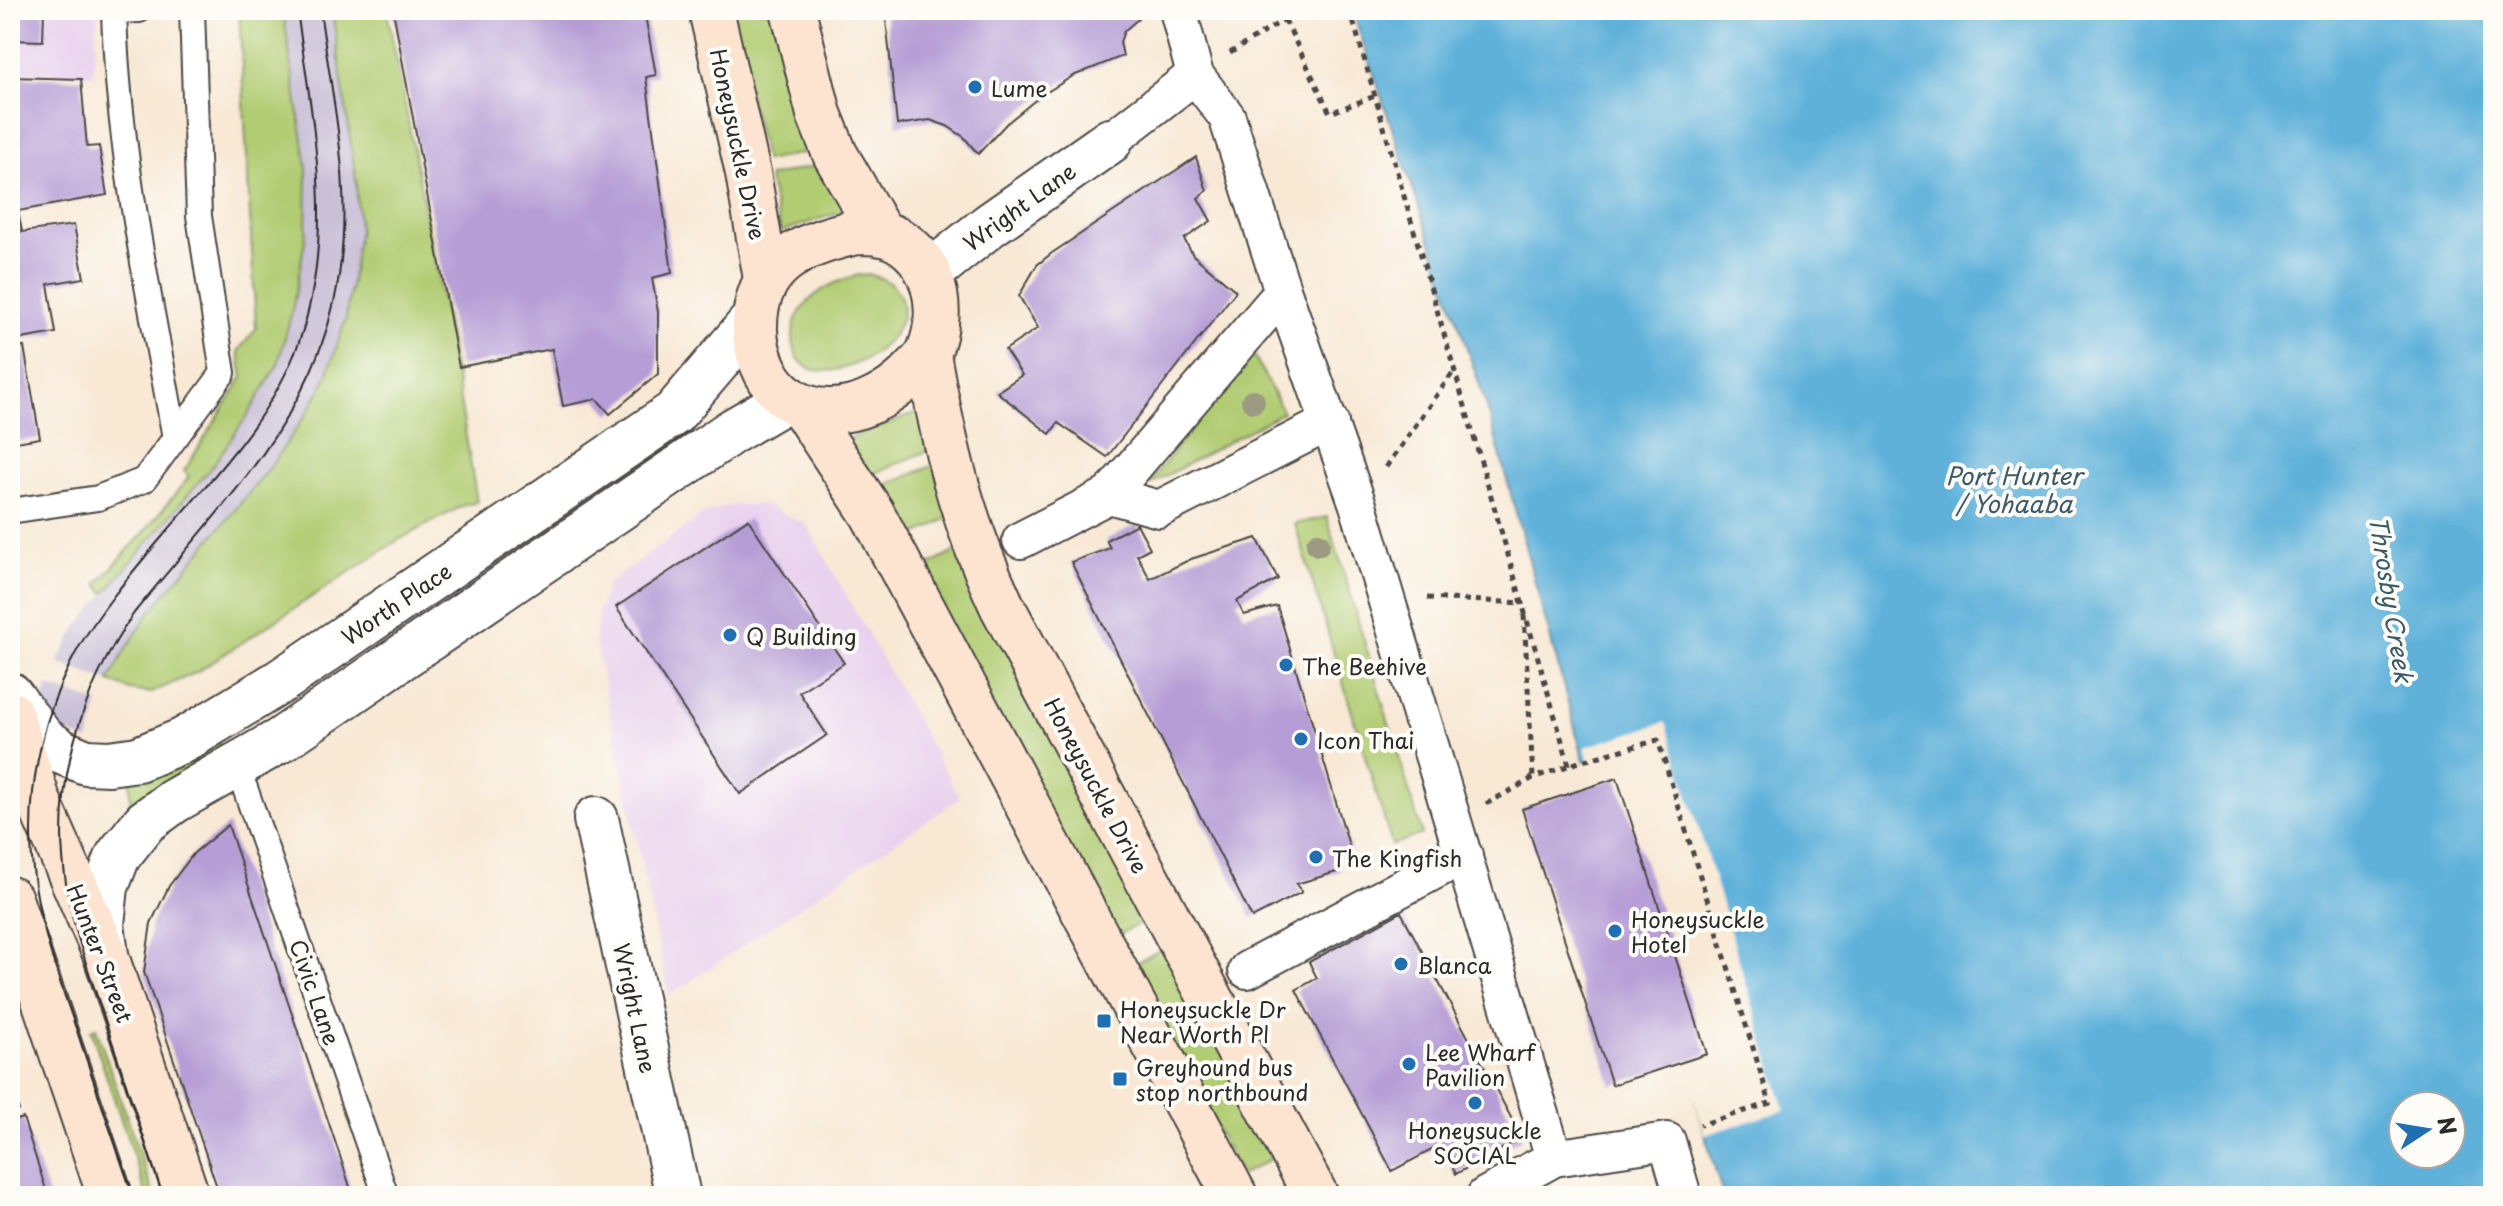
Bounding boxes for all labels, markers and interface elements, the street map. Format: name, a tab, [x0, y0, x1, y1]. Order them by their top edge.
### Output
street label: Honeysuckle Drive	[703, 45, 775, 243]
place label: Lume	[991, 71, 1048, 104]
marker: Lume	[966, 78, 984, 96]
street label: Wright Lane	[956, 154, 1082, 258]
water label: Port Hunter / Yohaaba	[1946, 457, 2086, 521]
water label: Throsby Creek	[2361, 513, 2423, 687]
street label: Worth Place	[334, 554, 458, 652]
place label: Q Building	[746, 619, 857, 652]
marker: Q Building	[721, 626, 739, 644]
place label: The Beehive	[1302, 649, 1427, 682]
marker: The Beehive	[1277, 656, 1295, 674]
street label: Honeysuckle Drive	[1037, 691, 1157, 879]
place label: Icon Thai	[1317, 723, 1414, 756]
marker: Icon Thai	[1292, 730, 1310, 748]
place label: The Kingfish	[1332, 841, 1462, 874]
marker: The Kingfish	[1307, 848, 1325, 866]
street label: Hunter Street	[59, 879, 143, 1027]
place label: Honeysuckle Hotel	[1631, 902, 1765, 960]
marker: Honeysuckle Hotel	[1606, 922, 1624, 940]
street label: Civic Lane	[282, 935, 350, 1049]
street label: Wright Lane	[606, 940, 666, 1076]
place label: Blanca	[1417, 948, 1492, 981]
marker: Blanca	[1392, 955, 1410, 973]
place label: Honeysuckle Dr Near Worth Pl	[1120, 992, 1286, 1050]
marker: Honeysuckle Dr Near Worth Pl	[1095, 1012, 1113, 1030]
place label: Lee Wharf Pavilion	[1425, 1035, 1537, 1093]
place label: Greyhound bus stop northbound	[1136, 1050, 1308, 1108]
marker: Lee Wharf Pavilion	[1400, 1055, 1418, 1073]
marker: Greyhound bus stop northbound	[1111, 1070, 1129, 1088]
north arrow	[2387, 1090, 2467, 1170]
marker: Honeysuckle SOCIAL	[1466, 1094, 1484, 1112]
place label: Honeysuckle SOCIAL	[1408, 1113, 1542, 1171]
text: N	[2430, 1114, 2466, 1137]

